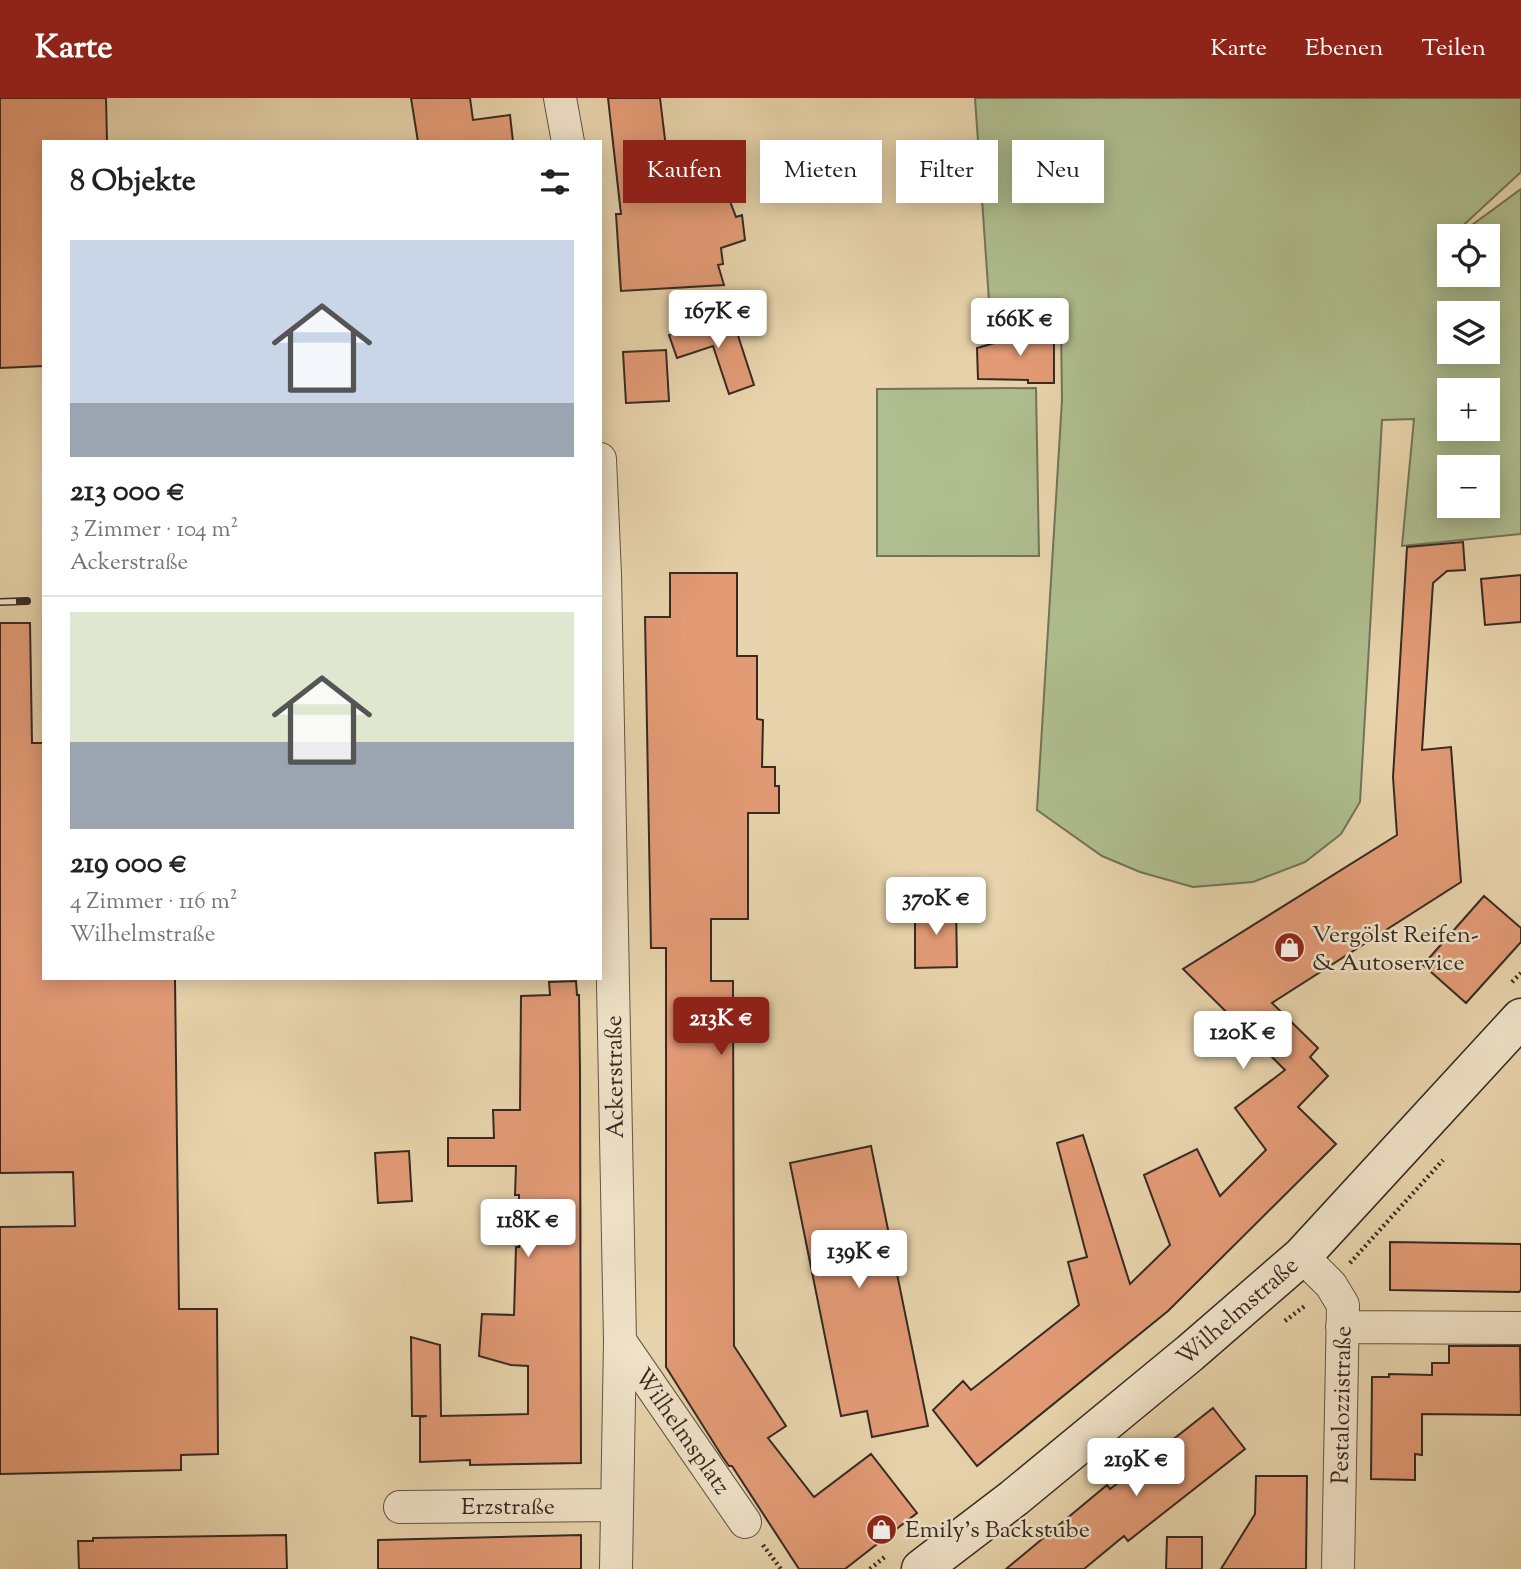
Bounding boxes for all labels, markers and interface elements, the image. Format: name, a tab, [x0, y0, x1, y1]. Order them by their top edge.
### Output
text: Karte	[35, 25, 113, 73]
text: Karte	[1210, 32, 1267, 66]
text: Ebenen	[1305, 32, 1383, 66]
text: Teilen	[1421, 32, 1486, 66]
chip: Kaufen	[623, 140, 746, 203]
chip: Mieten	[760, 140, 882, 203]
chip: Filter	[896, 140, 998, 203]
chip: Neu	[1012, 140, 1104, 203]
text: 8 Objekte	[70, 161, 196, 204]
icon: filters	[536, 163, 574, 201]
map controls	[1437, 224, 1500, 518]
button: locate	[1437, 224, 1500, 287]
icon: home	[259, 285, 385, 411]
pin: 167K €	[661, 290, 775, 350]
text: 167K €	[685, 296, 751, 329]
pin: 166K €	[963, 299, 1077, 358]
button: layers	[1437, 301, 1500, 364]
text: 166K €	[987, 304, 1053, 337]
button: +	[1437, 378, 1500, 441]
button: −	[1437, 455, 1500, 518]
text: 213 000 €	[70, 471, 185, 514]
text: 3 Zimmer · 104 m²	[70, 514, 238, 547]
text: Ackerstraße	[70, 547, 188, 580]
icon: home	[259, 657, 385, 783]
text: 219 000 €	[70, 843, 187, 886]
pin: 370K €	[879, 878, 993, 937]
text: 370K €	[902, 883, 970, 916]
text: 4 Zimmer · 116 m²	[70, 886, 237, 919]
text: Wilhelmstraße	[70, 919, 215, 952]
place label: Vergölst Reifen- & Autoservice	[1312, 919, 1479, 981]
shop icon: Vergölst Reifen- & Autoservice	[1272, 931, 1306, 965]
pin: 213K €	[664, 998, 778, 1057]
text: 213K €	[689, 1003, 753, 1036]
pin: 120K €	[1186, 1012, 1300, 1071]
street label: Ackerstraße	[598, 1015, 634, 1139]
text: 120K €	[1210, 1017, 1276, 1050]
pin: 118K €	[471, 1200, 585, 1259]
text: 118K €	[497, 1205, 559, 1238]
pin: 139K €	[802, 1230, 916, 1290]
text: 139K €	[827, 1236, 891, 1269]
street label: Wilhelmstraße	[1170, 1250, 1307, 1375]
street label: Pestalozzistraße	[1325, 1326, 1361, 1485]
street label: Wilhelmsplatz	[625, 1362, 738, 1502]
pin: 219K €	[1079, 1438, 1193, 1498]
text: 219K €	[1103, 1444, 1169, 1477]
street label: Erzstraße	[461, 1491, 555, 1525]
shop icon: Emily's Backstube	[865, 1512, 899, 1546]
place label: Emily's Backstube	[905, 1514, 1090, 1548]

